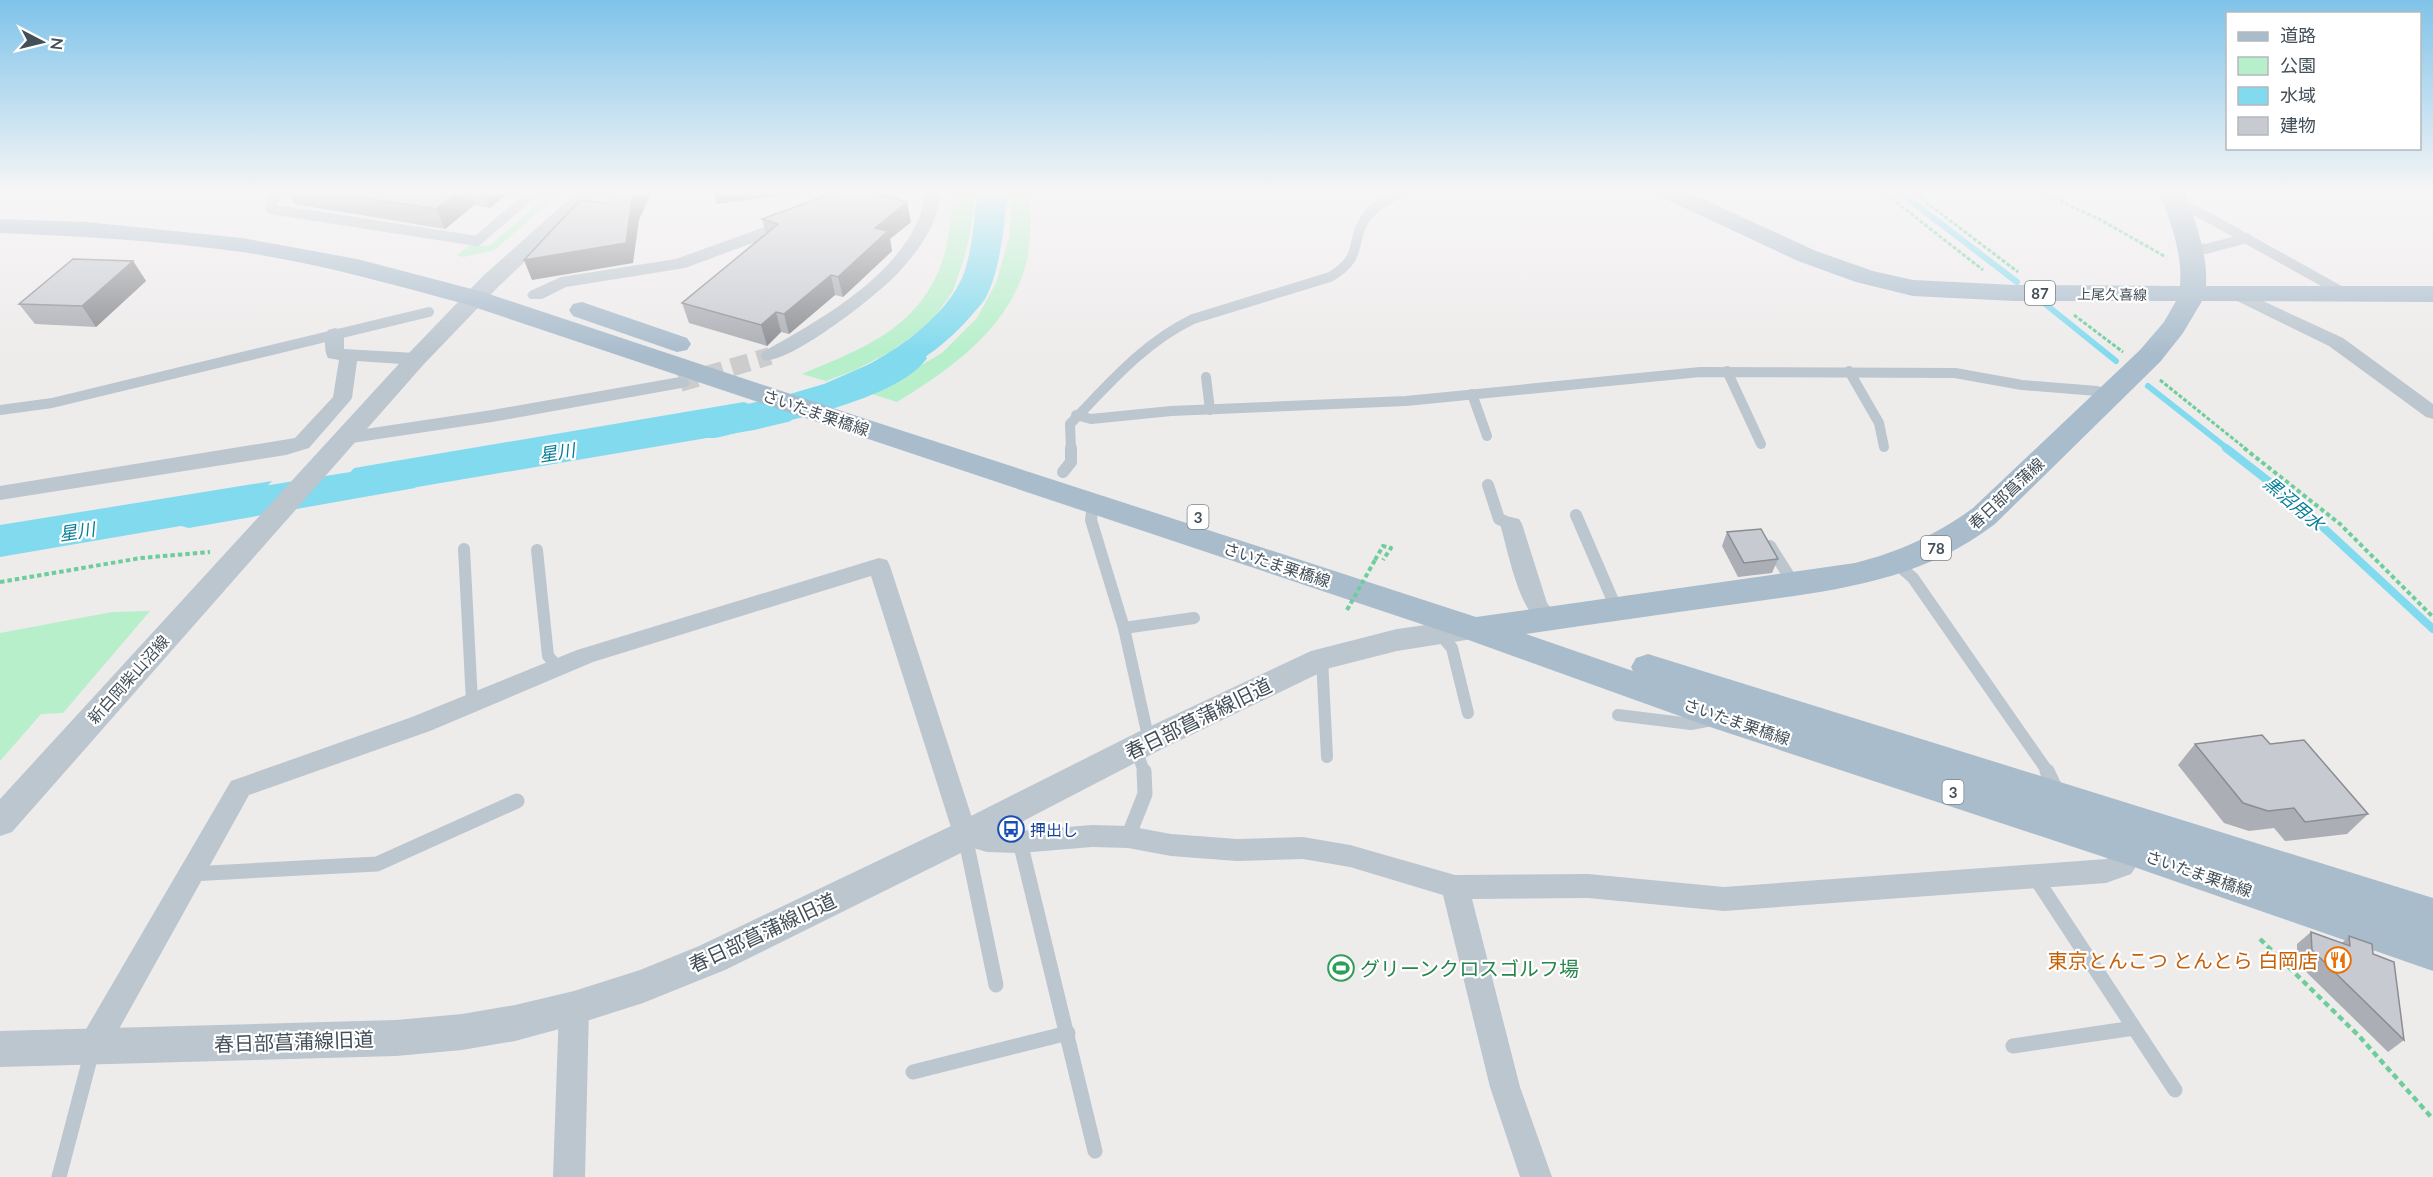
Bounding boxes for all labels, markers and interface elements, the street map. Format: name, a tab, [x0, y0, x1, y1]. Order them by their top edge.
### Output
north arrow	[12, 12, 72, 72]
legend	[2226, 12, 2421, 150]
text: 道路	[2280, 24, 2316, 46]
text: N	[47, 37, 68, 51]
text: 公園	[2280, 54, 2316, 76]
text: 水域	[2280, 84, 2316, 106]
text: 建物	[2280, 114, 2316, 136]
road number: 87	[2025, 281, 2055, 305]
street label: 上尾久喜線	[2077, 285, 2147, 303]
street label: さいたま栗橋線	[760, 385, 872, 439]
water label: 星川	[538, 438, 578, 466]
street label: 春日部菖蒲線	[1964, 453, 2048, 533]
water label: 黒沼用水	[2259, 471, 2330, 536]
road number: 3	[1188, 505, 1208, 529]
water label: 星川	[58, 517, 98, 545]
road number: 78	[1921, 536, 1951, 560]
street label: さいたま栗橋線	[1221, 538, 1333, 590]
street label: 新白岡柴山沼線	[83, 631, 173, 727]
street label: 春日部菖蒲線旧道	[1121, 672, 1275, 764]
street label: さいたま栗橋線	[1681, 694, 1793, 748]
road number: 3	[1942, 780, 1964, 804]
bus stop icon: 押出し	[996, 814, 1026, 844]
place label: 押出し	[1030, 820, 1078, 839]
street label: さいたま栗橋線	[2143, 846, 2255, 900]
street label: 春日部菖蒲線旧道	[684, 887, 840, 977]
restaurant icon: 東京とんこつ とんとら 白岡店	[2323, 945, 2353, 975]
place label: 東京とんこつ とんとら 白岡店	[2048, 948, 2318, 972]
sports icon: グリーンクロスゴルフ場	[1326, 953, 1356, 983]
place label: グリーンクロスゴルフ場	[1360, 956, 1579, 980]
street label: 春日部菖蒲線旧道	[214, 1026, 374, 1056]

